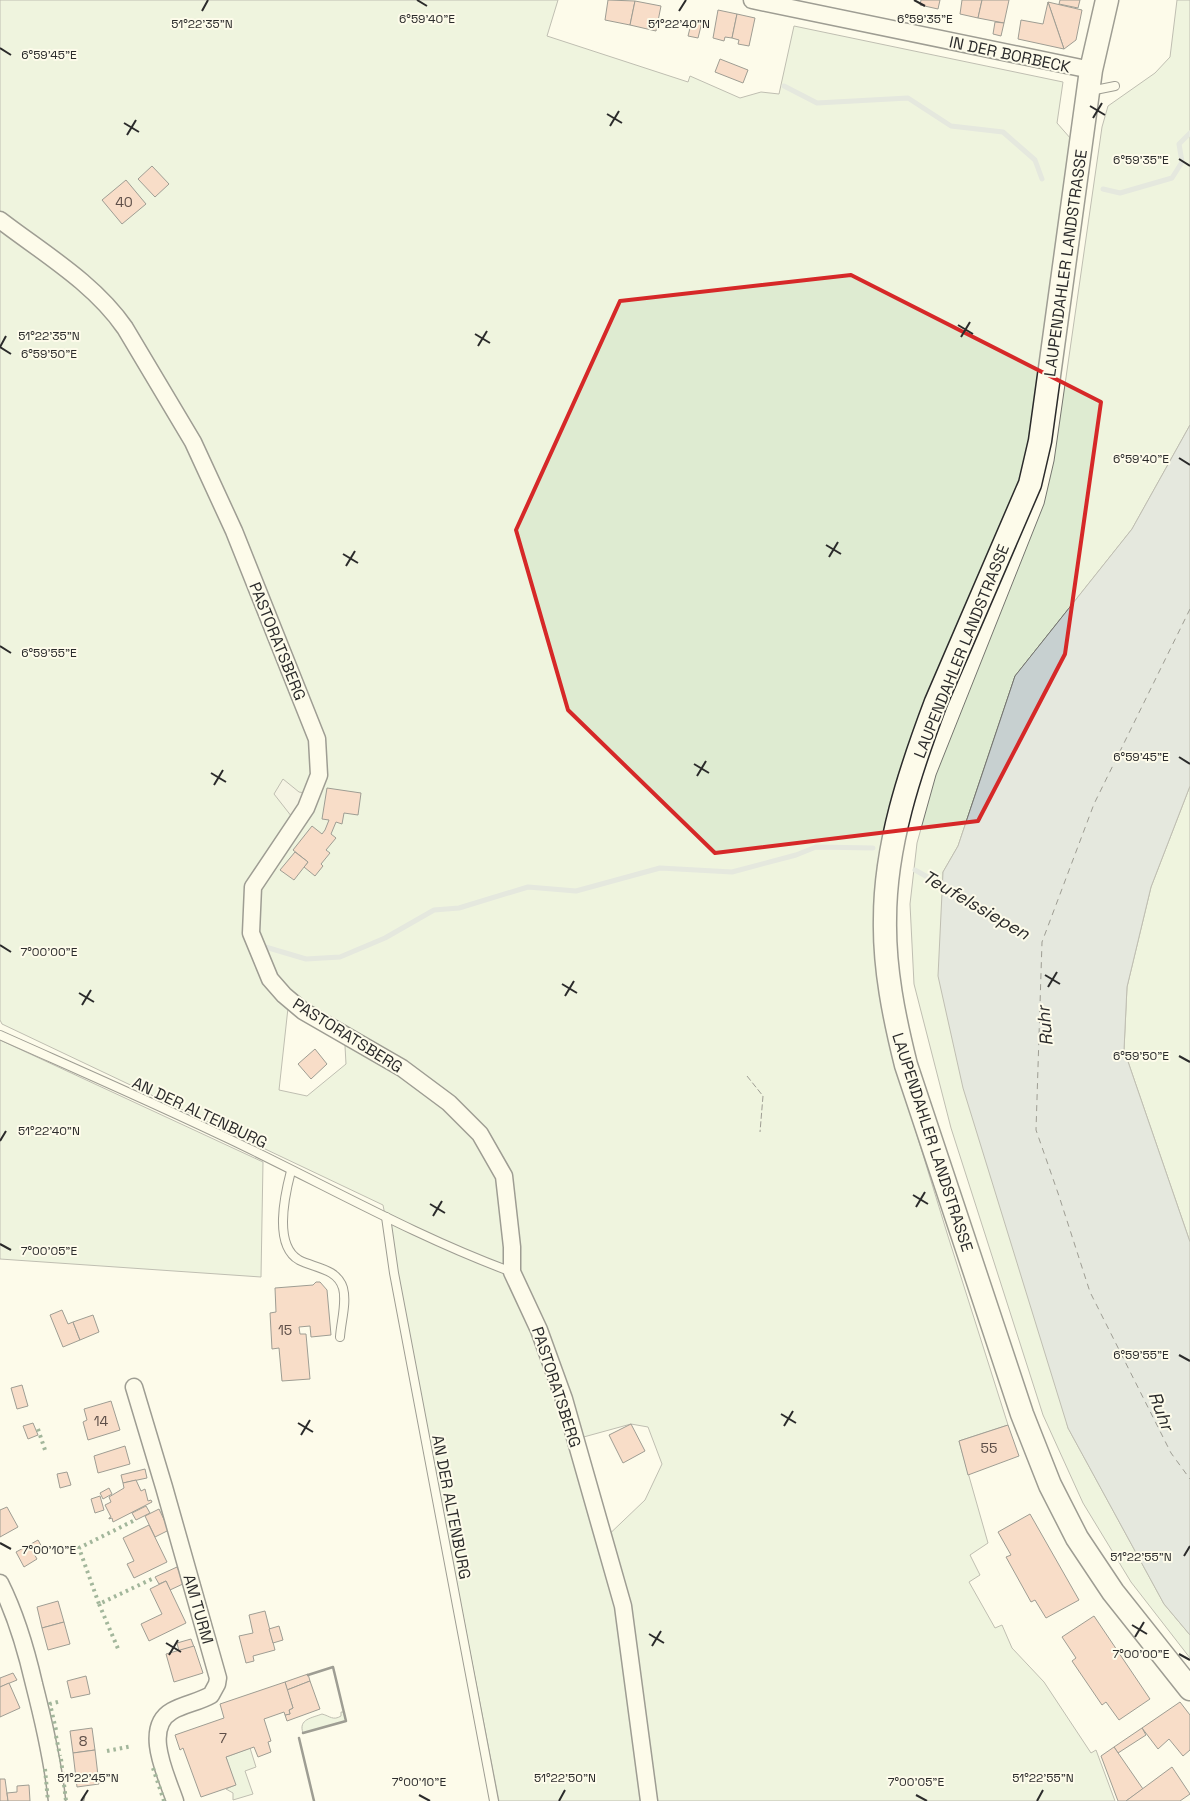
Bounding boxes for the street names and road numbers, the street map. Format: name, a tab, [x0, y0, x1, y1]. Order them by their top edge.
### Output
street label: IN DER BORBECK	[947, 31, 1073, 78]
street label: LAUPENDAHLER LANDSTRASSE	[1039, 148, 1092, 378]
street label: LAUPENDAHLER LANDSTRASSE	[909, 541, 1014, 761]
street label: PASTORATSBERG	[244, 579, 311, 703]
street label: PASTORATSBERG	[289, 993, 407, 1078]
street label: LAUPENDAHLER LANDSTRASSE	[887, 1030, 978, 1254]
street label: AN DER ALTENBURG	[129, 1072, 271, 1153]
street label: PASTORATSBERG	[527, 1324, 586, 1450]
street label: AN DER ALTENBURG	[427, 1433, 476, 1581]
street label: AM TURM	[179, 1572, 218, 1646]

